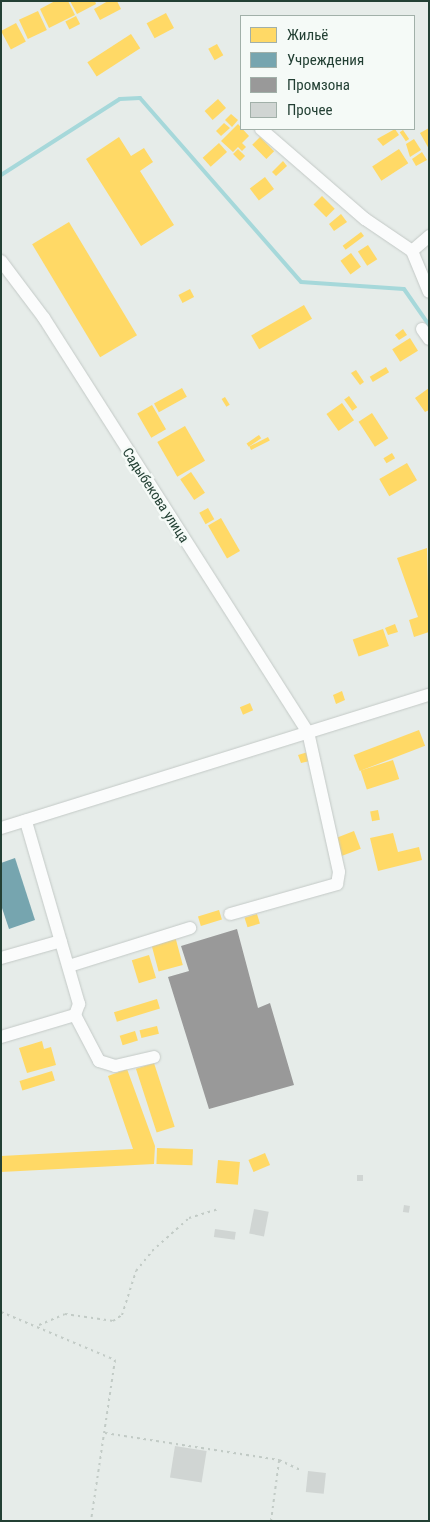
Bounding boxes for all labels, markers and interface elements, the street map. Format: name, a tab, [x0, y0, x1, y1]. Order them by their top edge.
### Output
legend	[240, 15, 415, 130]
text: Жильё	[287, 26, 328, 44]
text: Учреждения	[287, 51, 364, 69]
text: Промзона	[287, 76, 350, 94]
text: Прочее	[287, 101, 333, 119]
street label: Садыбекова улица	[119, 445, 193, 545]

